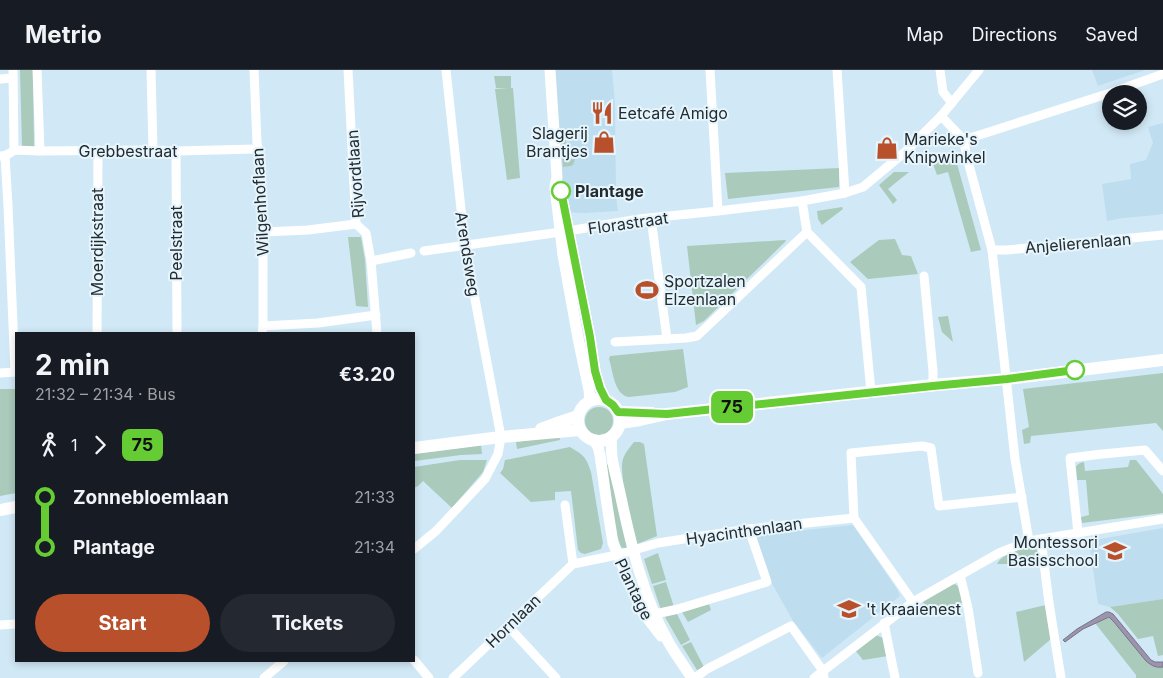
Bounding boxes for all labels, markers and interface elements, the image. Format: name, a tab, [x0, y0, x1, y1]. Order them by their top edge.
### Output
text: Metrio	[25, 20, 102, 49]
text: Map	[906, 24, 944, 45]
text: Directions	[972, 24, 1057, 45]
text: Saved	[1085, 24, 1138, 45]
map controls	[1102, 85, 1147, 130]
button: layers	[1102, 85, 1147, 130]
restaurant icon: Eetcafé Amigo	[589, 100, 615, 126]
place label: Eetcafé Amigo	[618, 103, 728, 123]
place label: Slagerij Brantjes	[526, 123, 588, 161]
street label: Rijvordtlaan	[342, 129, 368, 219]
shop icon: Slagerij Brantjes	[591, 129, 617, 155]
place label: Marieke's Knipwinkel	[904, 129, 986, 167]
shop icon: Marieke's Knipwinkel	[874, 135, 900, 161]
street label: Grebbestraat	[79, 141, 177, 161]
street label: Wilgenhoflaan	[247, 147, 273, 257]
marker: Plantage	[551, 181, 571, 201]
place label: Plantage	[575, 181, 644, 201]
street label: Moerdijkstraat	[87, 188, 107, 296]
street label: Peelstraat	[166, 205, 186, 281]
street label: Florastraat	[587, 207, 669, 239]
street label: Arendsweg	[451, 210, 485, 298]
street label: Anjelierenlaan	[1024, 228, 1132, 258]
place label: Sportzalen Elzenlaan	[664, 271, 746, 309]
sports icon: Sportzalen Elzenlaan	[634, 277, 660, 303]
text: 2 min	[35, 348, 110, 382]
unlabelled marker	[1065, 360, 1085, 380]
text: €3.20	[339, 363, 395, 386]
text: 21:32 – 21:34 · Bus	[35, 384, 176, 404]
line badge: 75	[710, 391, 754, 423]
text: 75	[721, 396, 743, 417]
icon: walk	[35, 431, 63, 459]
icon: forward	[86, 431, 114, 459]
text: 75	[132, 434, 153, 455]
text: 1	[71, 435, 78, 455]
text: Zonnebloemlaan	[73, 486, 229, 509]
text: 21:33	[354, 487, 395, 507]
street label: Hyacinthenlaan	[685, 513, 803, 549]
place label: Montessori Basisschool	[1008, 532, 1098, 570]
text: Plantage	[73, 536, 155, 559]
text: 21:34	[354, 537, 395, 557]
school or university icon: Montessori Basisschool	[1102, 538, 1128, 564]
street label: Plantage	[611, 555, 657, 623]
street label: Hornlaan	[481, 590, 545, 652]
button: Start	[35, 594, 210, 652]
button: Tickets	[220, 594, 395, 652]
school or university icon: 't Kraaienest	[836, 596, 862, 622]
place label: 't Kraaienest	[866, 599, 961, 619]

